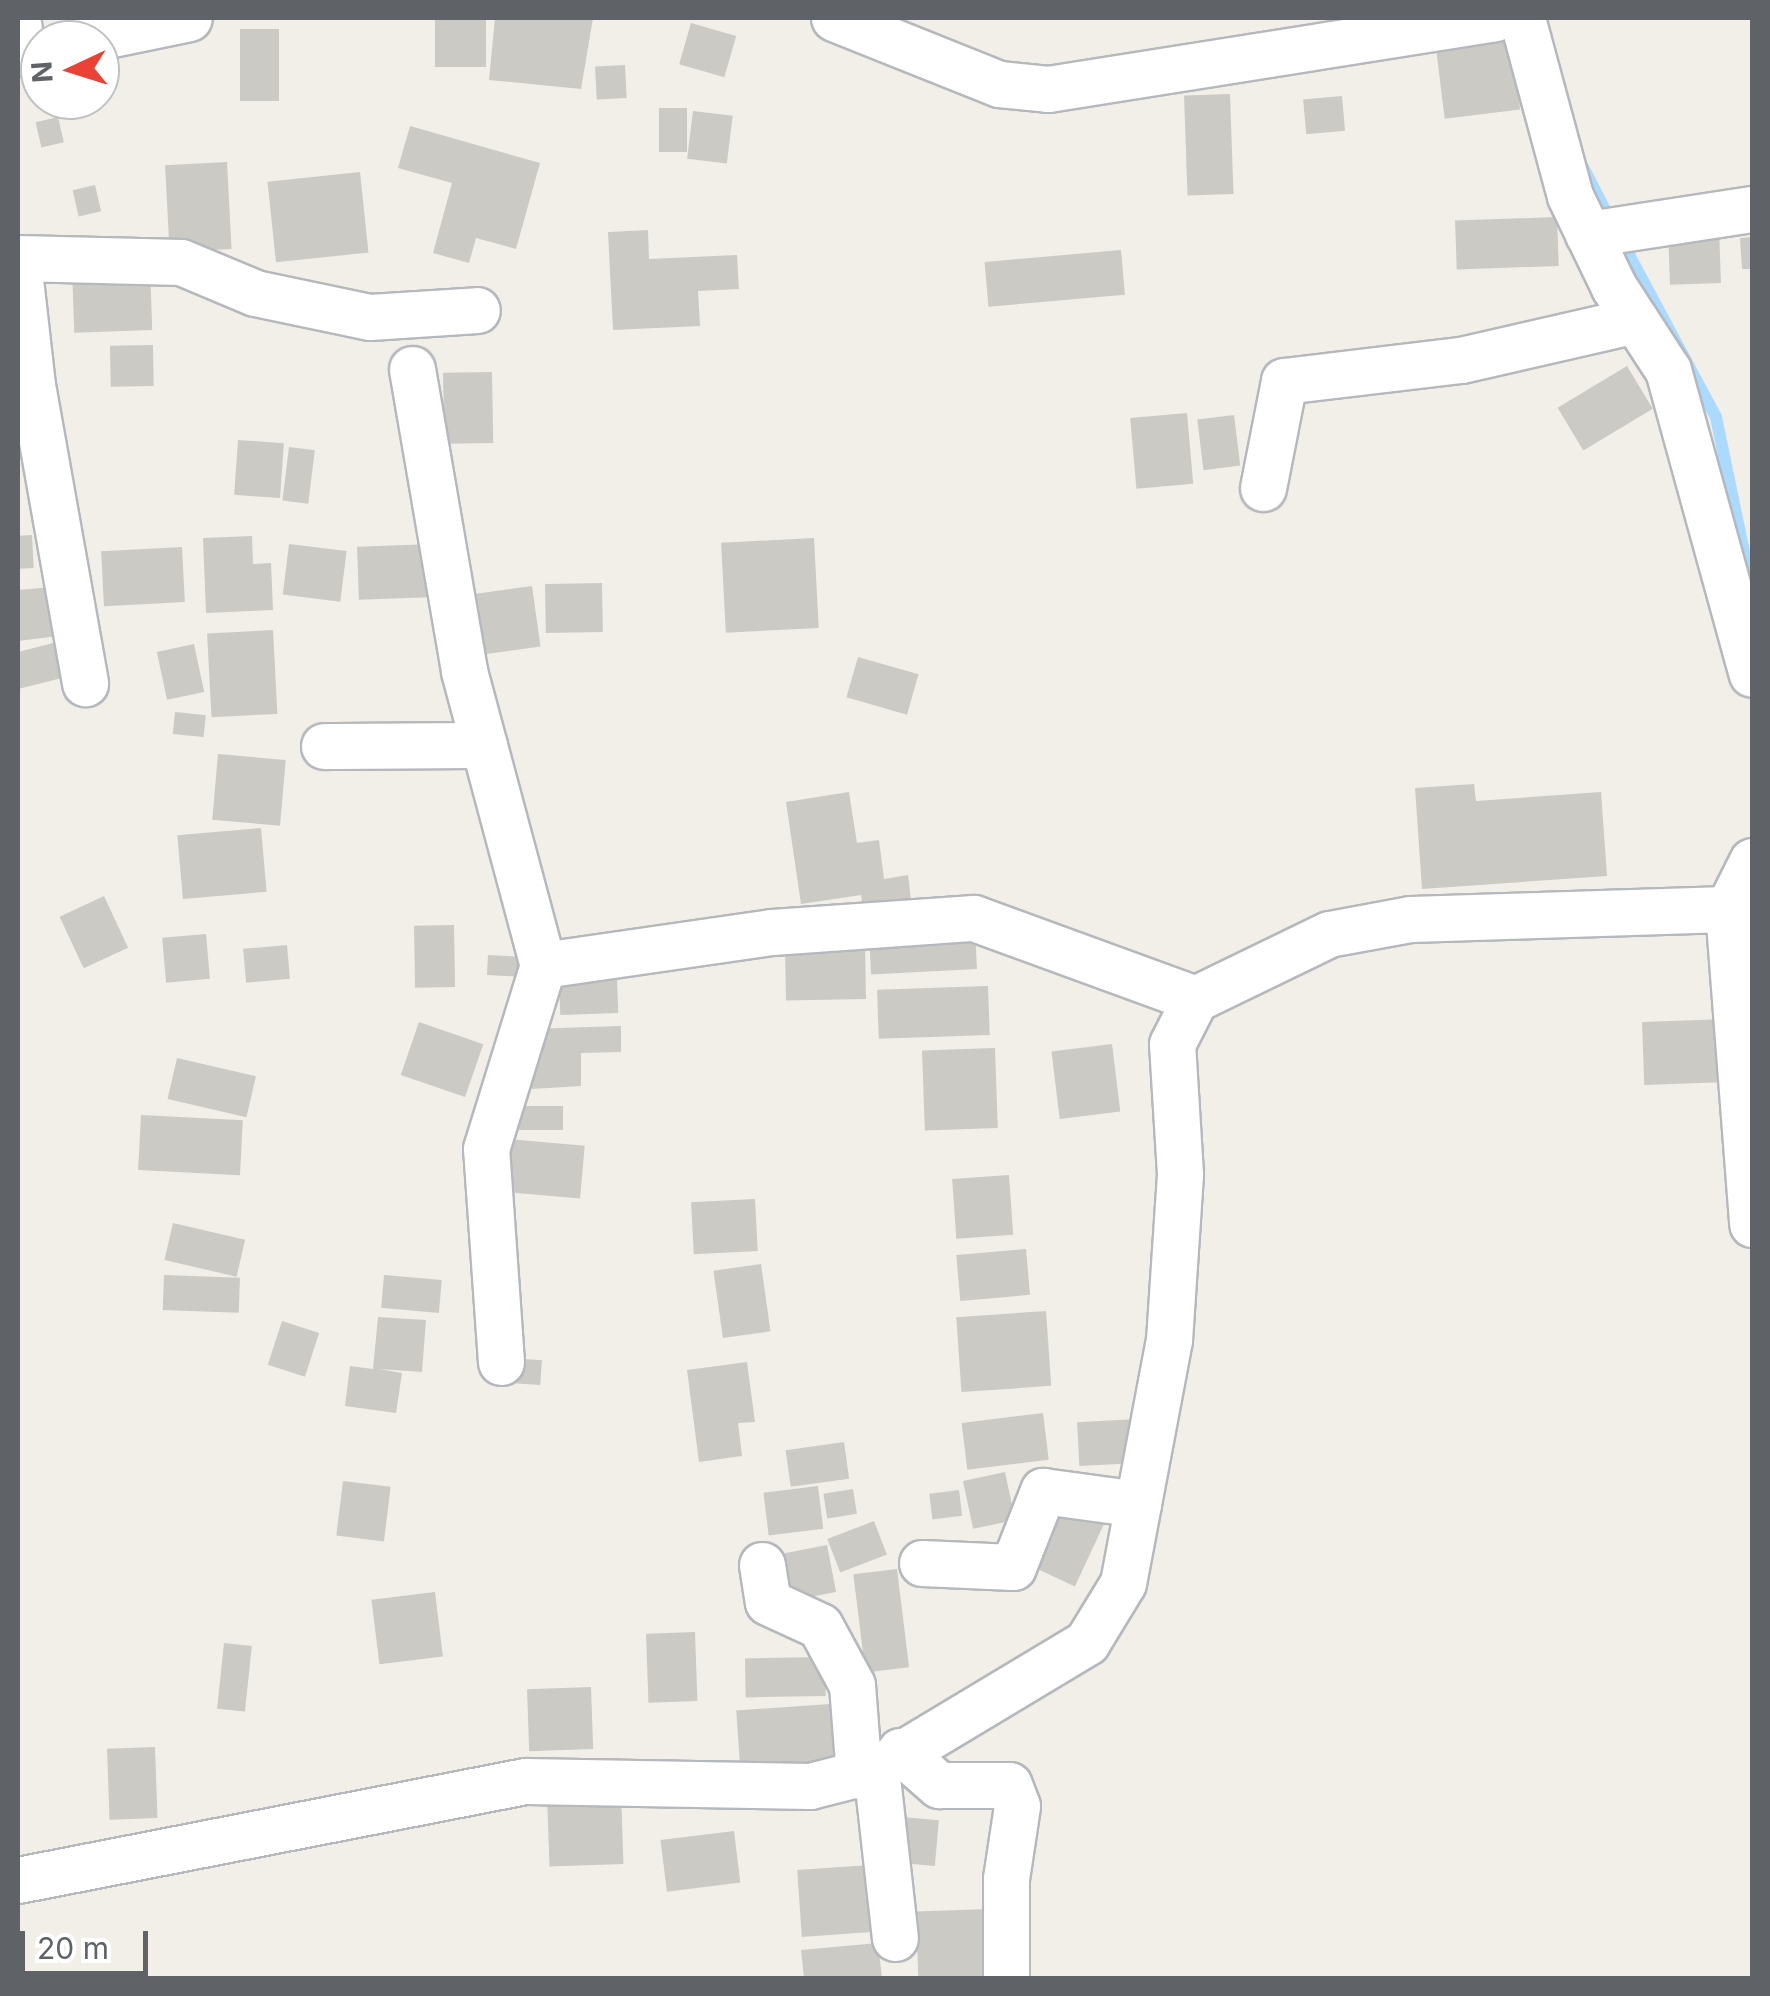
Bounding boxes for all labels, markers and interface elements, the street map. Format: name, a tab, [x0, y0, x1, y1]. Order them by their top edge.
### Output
north arrow	[20, 20, 120, 120]
text: N	[24, 60, 60, 84]
scale bar	[25, 1911, 152, 1973]
text: 20 m	[37, 1930, 109, 1966]

